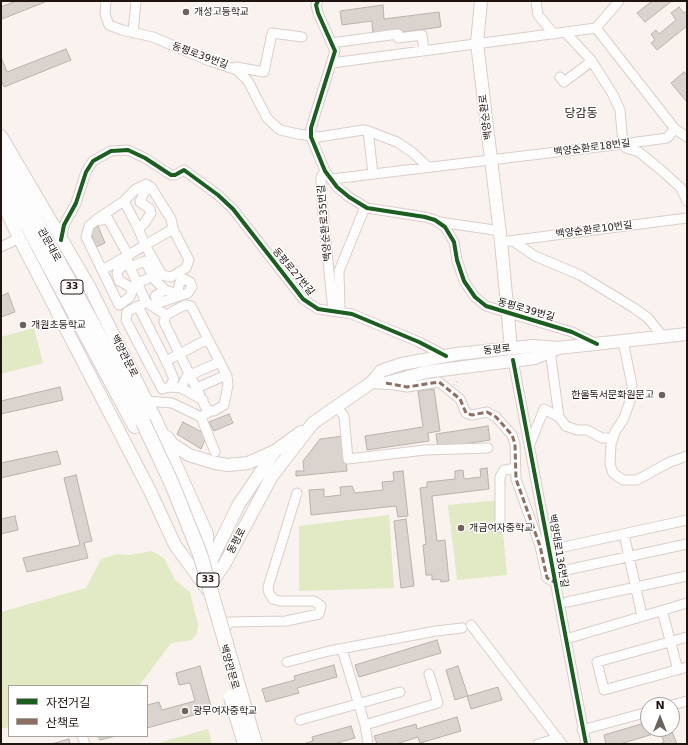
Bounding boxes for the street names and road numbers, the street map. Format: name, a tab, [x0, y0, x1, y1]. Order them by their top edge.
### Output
street label: 동평로39번길	[170, 40, 230, 72]
street label: 백양순환로	[477, 93, 495, 141]
street label: 백양순환로18번길	[553, 137, 631, 159]
street label: 백양순환로35번길	[316, 184, 334, 262]
street label: 백양순환로10번길	[555, 219, 633, 241]
street label: 관문대로	[35, 226, 63, 264]
street label: 동평로27번길	[270, 246, 316, 298]
road number: 33	[61, 280, 83, 294]
street label: 동평로39번길	[496, 296, 556, 324]
street label: 백양관문로	[108, 333, 140, 379]
street label: 동평로	[483, 343, 511, 357]
street label: 백양대로136번길	[546, 513, 570, 589]
street label: 동평로	[225, 526, 249, 556]
road number: 33	[197, 573, 219, 587]
street label: 백양관문로	[217, 643, 241, 691]

